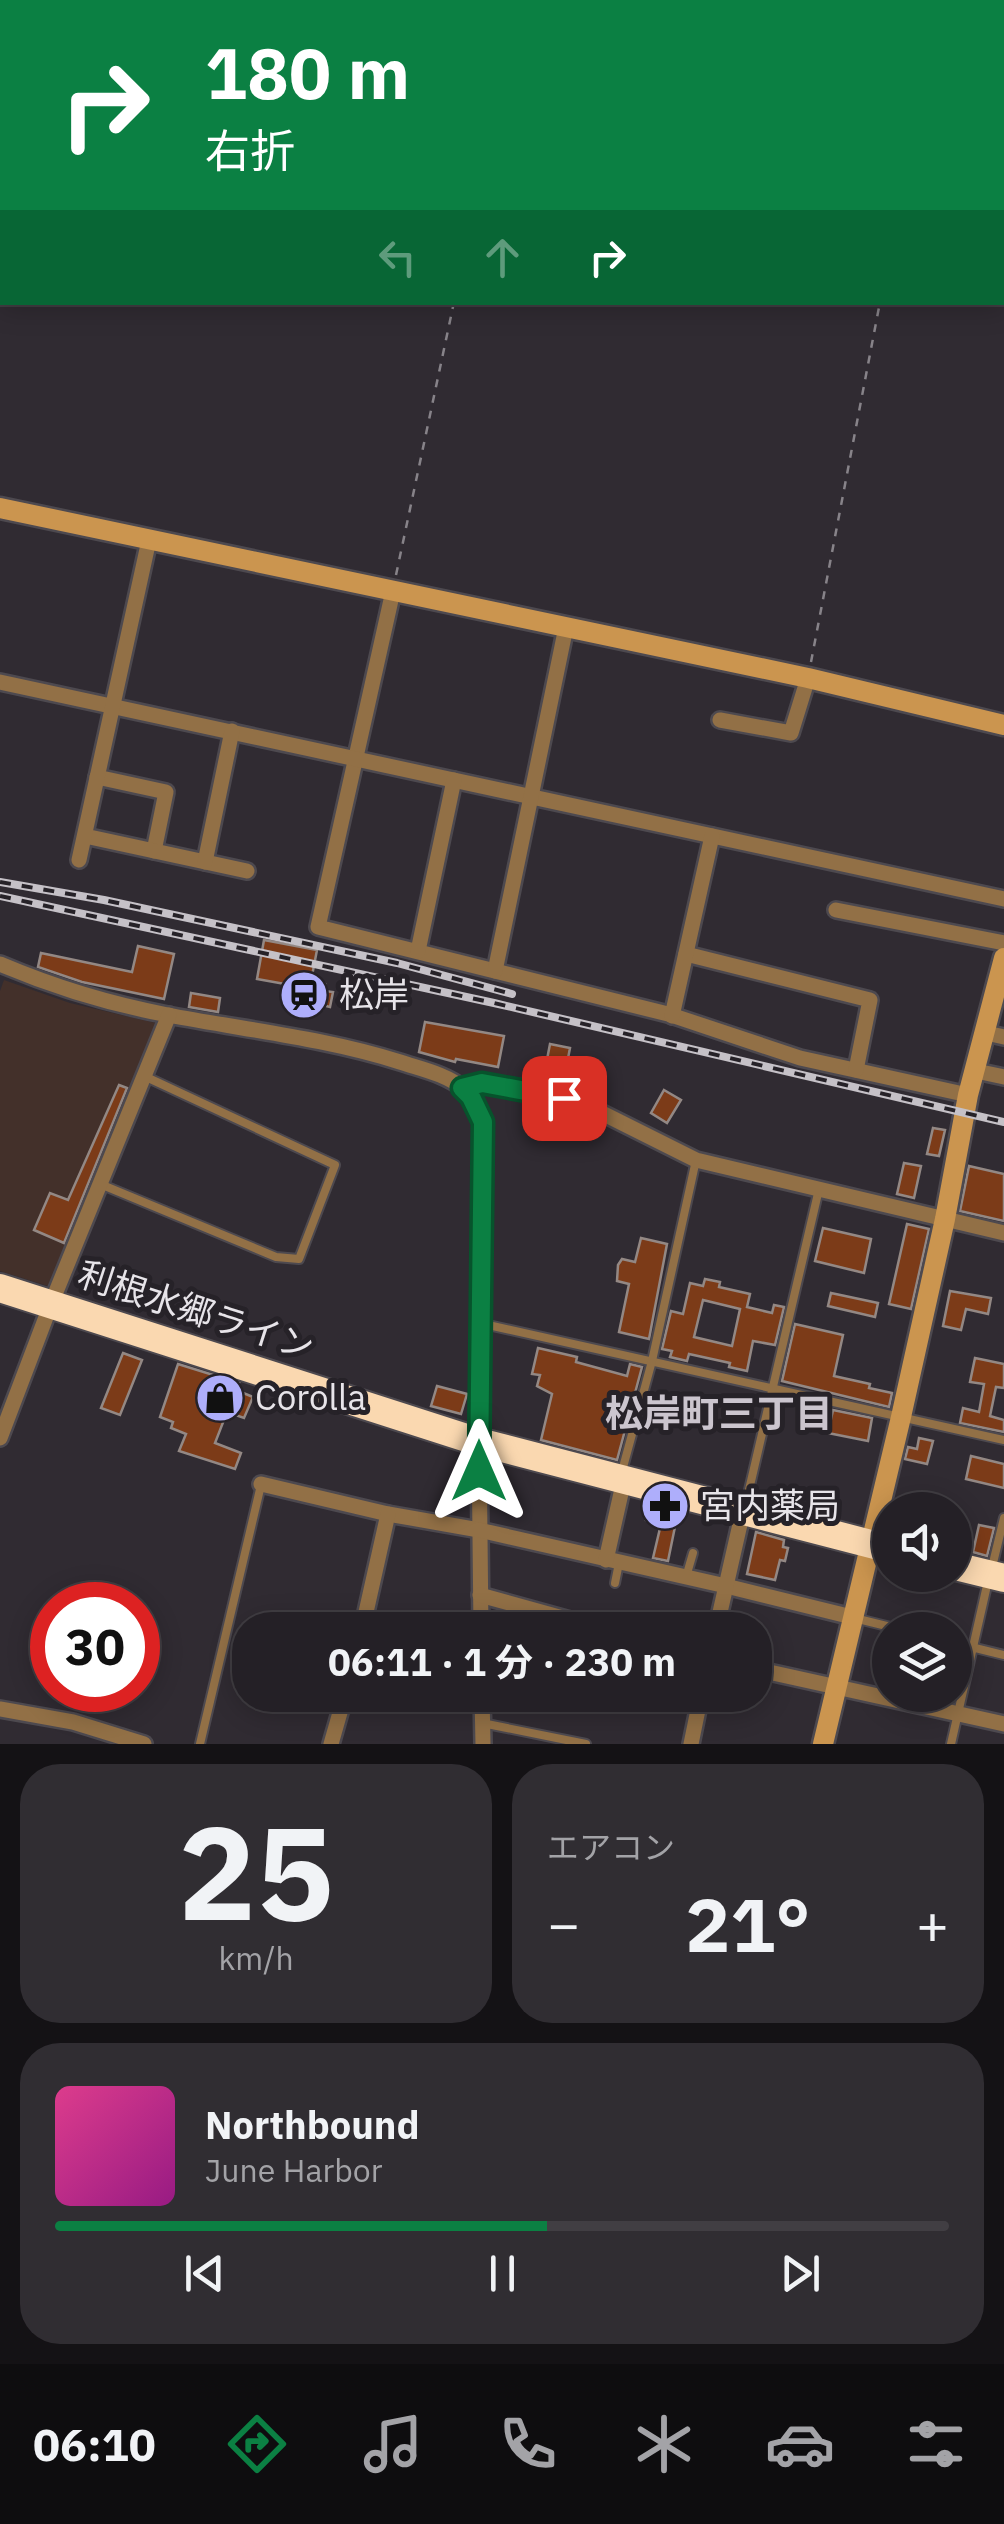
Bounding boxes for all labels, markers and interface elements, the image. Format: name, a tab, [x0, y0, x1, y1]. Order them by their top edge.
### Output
text: 180 m	[205, 27, 410, 118]
icon: right	[40, 40, 170, 170]
text: 右折	[205, 121, 295, 179]
icon: left	[370, 230, 425, 285]
icon: ahead	[475, 230, 530, 285]
icon: right	[580, 230, 635, 285]
station icon: 松岸	[278, 969, 330, 1021]
place label: 松岸	[339, 971, 409, 1017]
pin	[522, 1056, 607, 1141]
icon: arrive	[537, 1071, 592, 1126]
street label: 利根水郷ライン	[73, 1250, 320, 1370]
shop icon: Corolla	[194, 1372, 246, 1424]
place label: Corolla	[255, 1374, 366, 1420]
district label: 松岸町三丁目	[605, 1388, 833, 1437]
position arrow	[427, 1419, 531, 1523]
pharmacy icon: 宮内薬局	[639, 1480, 691, 1532]
place label: 宮内薬局	[700, 1482, 840, 1528]
map controls	[872, 1492, 972, 1712]
button: sound	[872, 1492, 972, 1592]
speed limit sign: 30	[30, 1582, 160, 1712]
button: layers	[872, 1612, 972, 1712]
text: 06:11 · 1 分 · 230 m	[328, 1637, 676, 1686]
text: 25	[178, 1787, 334, 1956]
text: エアコン	[547, 1826, 675, 1868]
text: 21°	[685, 1875, 811, 1973]
text: −	[547, 1888, 580, 1959]
text: +	[916, 1888, 949, 1959]
text: km/h	[218, 1937, 294, 1979]
text: Northbound	[205, 2100, 420, 2149]
text: June Harbor	[205, 2149, 382, 2191]
icon: previous	[177, 2246, 232, 2301]
icon: pause	[475, 2246, 530, 2301]
icon: next	[773, 2246, 828, 2301]
icon: directions	[222, 2409, 292, 2479]
icon: music	[358, 2409, 428, 2479]
icon: phone	[493, 2409, 563, 2479]
icon: climate	[629, 2409, 699, 2479]
icon: car	[765, 2409, 835, 2479]
icon: filters	[901, 2409, 971, 2479]
text: 06:10	[33, 2415, 156, 2473]

